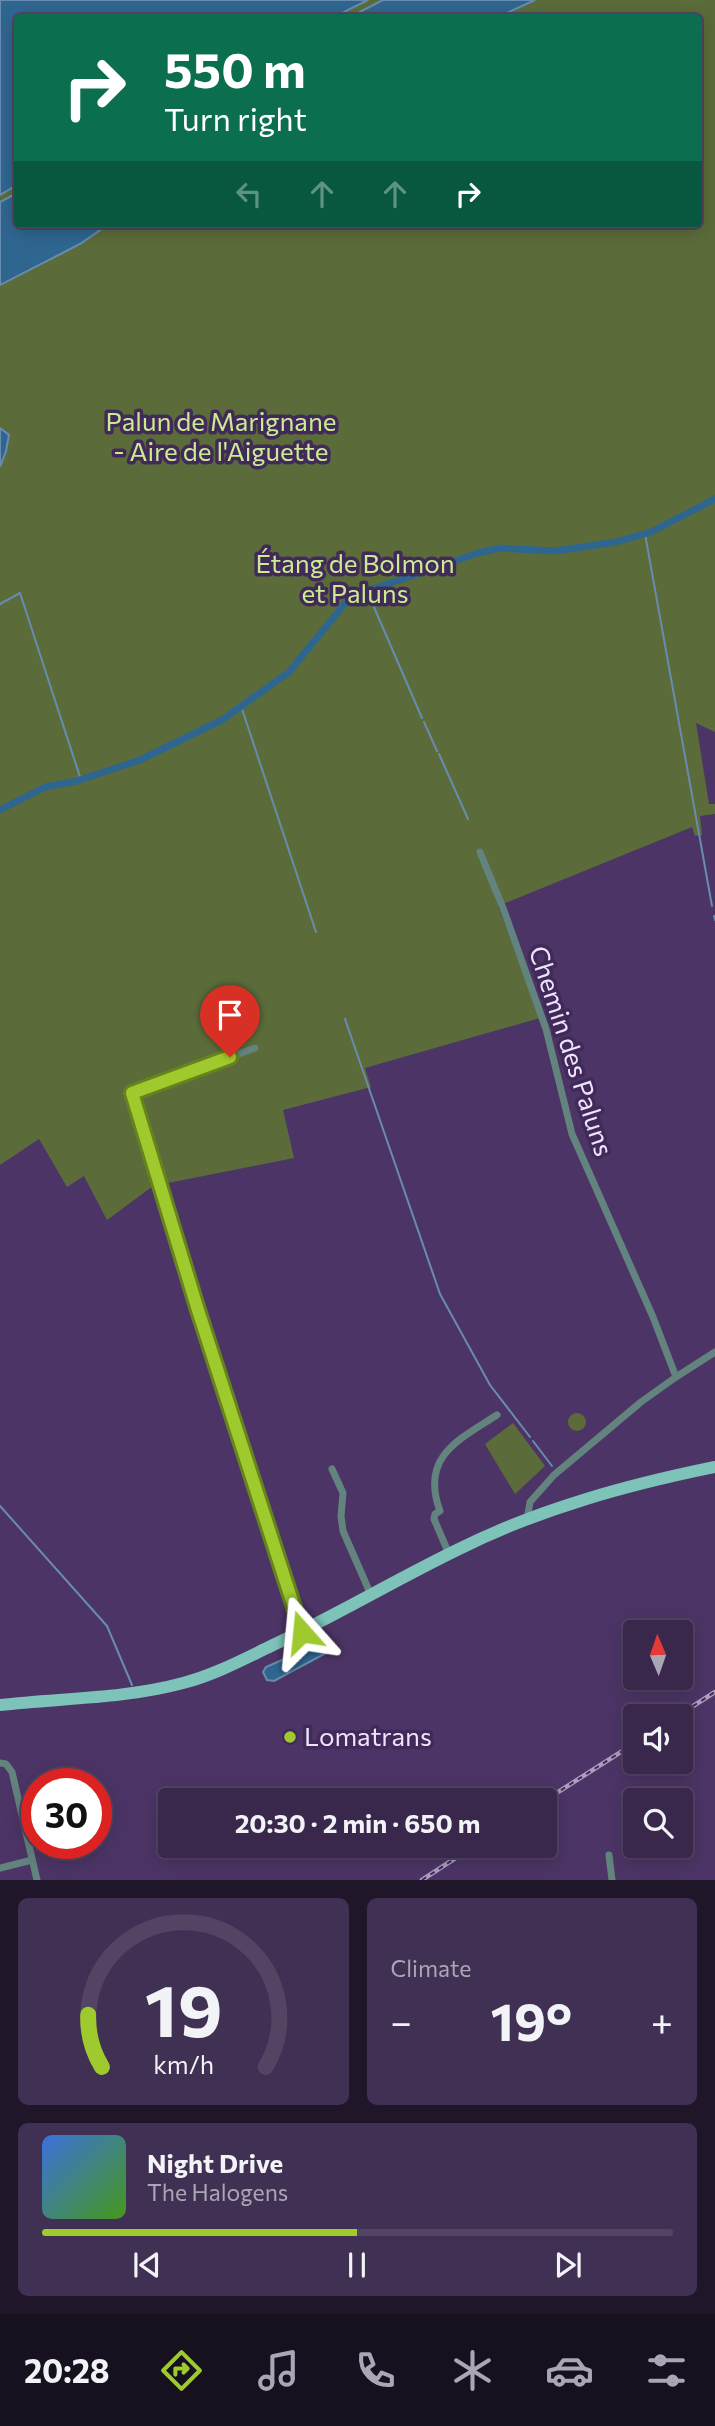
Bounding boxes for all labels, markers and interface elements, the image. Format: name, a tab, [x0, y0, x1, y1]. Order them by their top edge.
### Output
text: 550 m	[164, 38, 306, 98]
icon: right	[49, 42, 140, 133]
text: Turn right	[164, 98, 307, 138]
icon: left	[230, 175, 268, 213]
icon: ahead	[303, 175, 341, 213]
icon: ahead	[376, 175, 414, 213]
icon: right	[449, 175, 487, 213]
park label: Palun de Marignane - Aire de l'Aiguette	[105, 405, 337, 466]
park label: Étang de Bolmon et Paluns	[255, 547, 455, 608]
street label: Chemin des Paluns	[524, 942, 621, 1159]
pin	[200, 985, 260, 1057]
icon: arrive	[211, 996, 249, 1034]
position arrow	[265, 1595, 339, 1669]
north arrow	[623, 1620, 693, 1690]
map controls	[623, 1620, 693, 1858]
button: sound	[623, 1704, 693, 1774]
place label: Lomatrans	[304, 1720, 432, 1751]
marker: Lomatrans	[282, 1729, 298, 1745]
speed limit sign: 30	[21, 1768, 112, 1859]
button: search	[623, 1788, 693, 1858]
text: 20:30 · 2 min · 650 m	[235, 1807, 480, 1838]
text: Climate	[391, 1954, 472, 1982]
text: 19	[144, 1964, 222, 2053]
text: 19°	[491, 1988, 572, 2052]
text: −	[391, 1997, 412, 2044]
text: +	[651, 1997, 673, 2044]
text: km/h	[153, 2049, 214, 2079]
text: Night Drive	[147, 2147, 283, 2178]
text: The Halogens	[147, 2178, 288, 2206]
icon: previous	[128, 2246, 166, 2284]
icon: pause	[338, 2246, 376, 2284]
icon: next	[549, 2246, 587, 2284]
icon: directions	[157, 2346, 206, 2395]
icon: music	[254, 2346, 303, 2395]
icon: phone	[351, 2346, 400, 2395]
icon: climate	[448, 2346, 497, 2395]
icon: car	[545, 2346, 594, 2395]
icon: filters	[642, 2346, 691, 2395]
text: 20:28	[24, 2350, 110, 2390]

